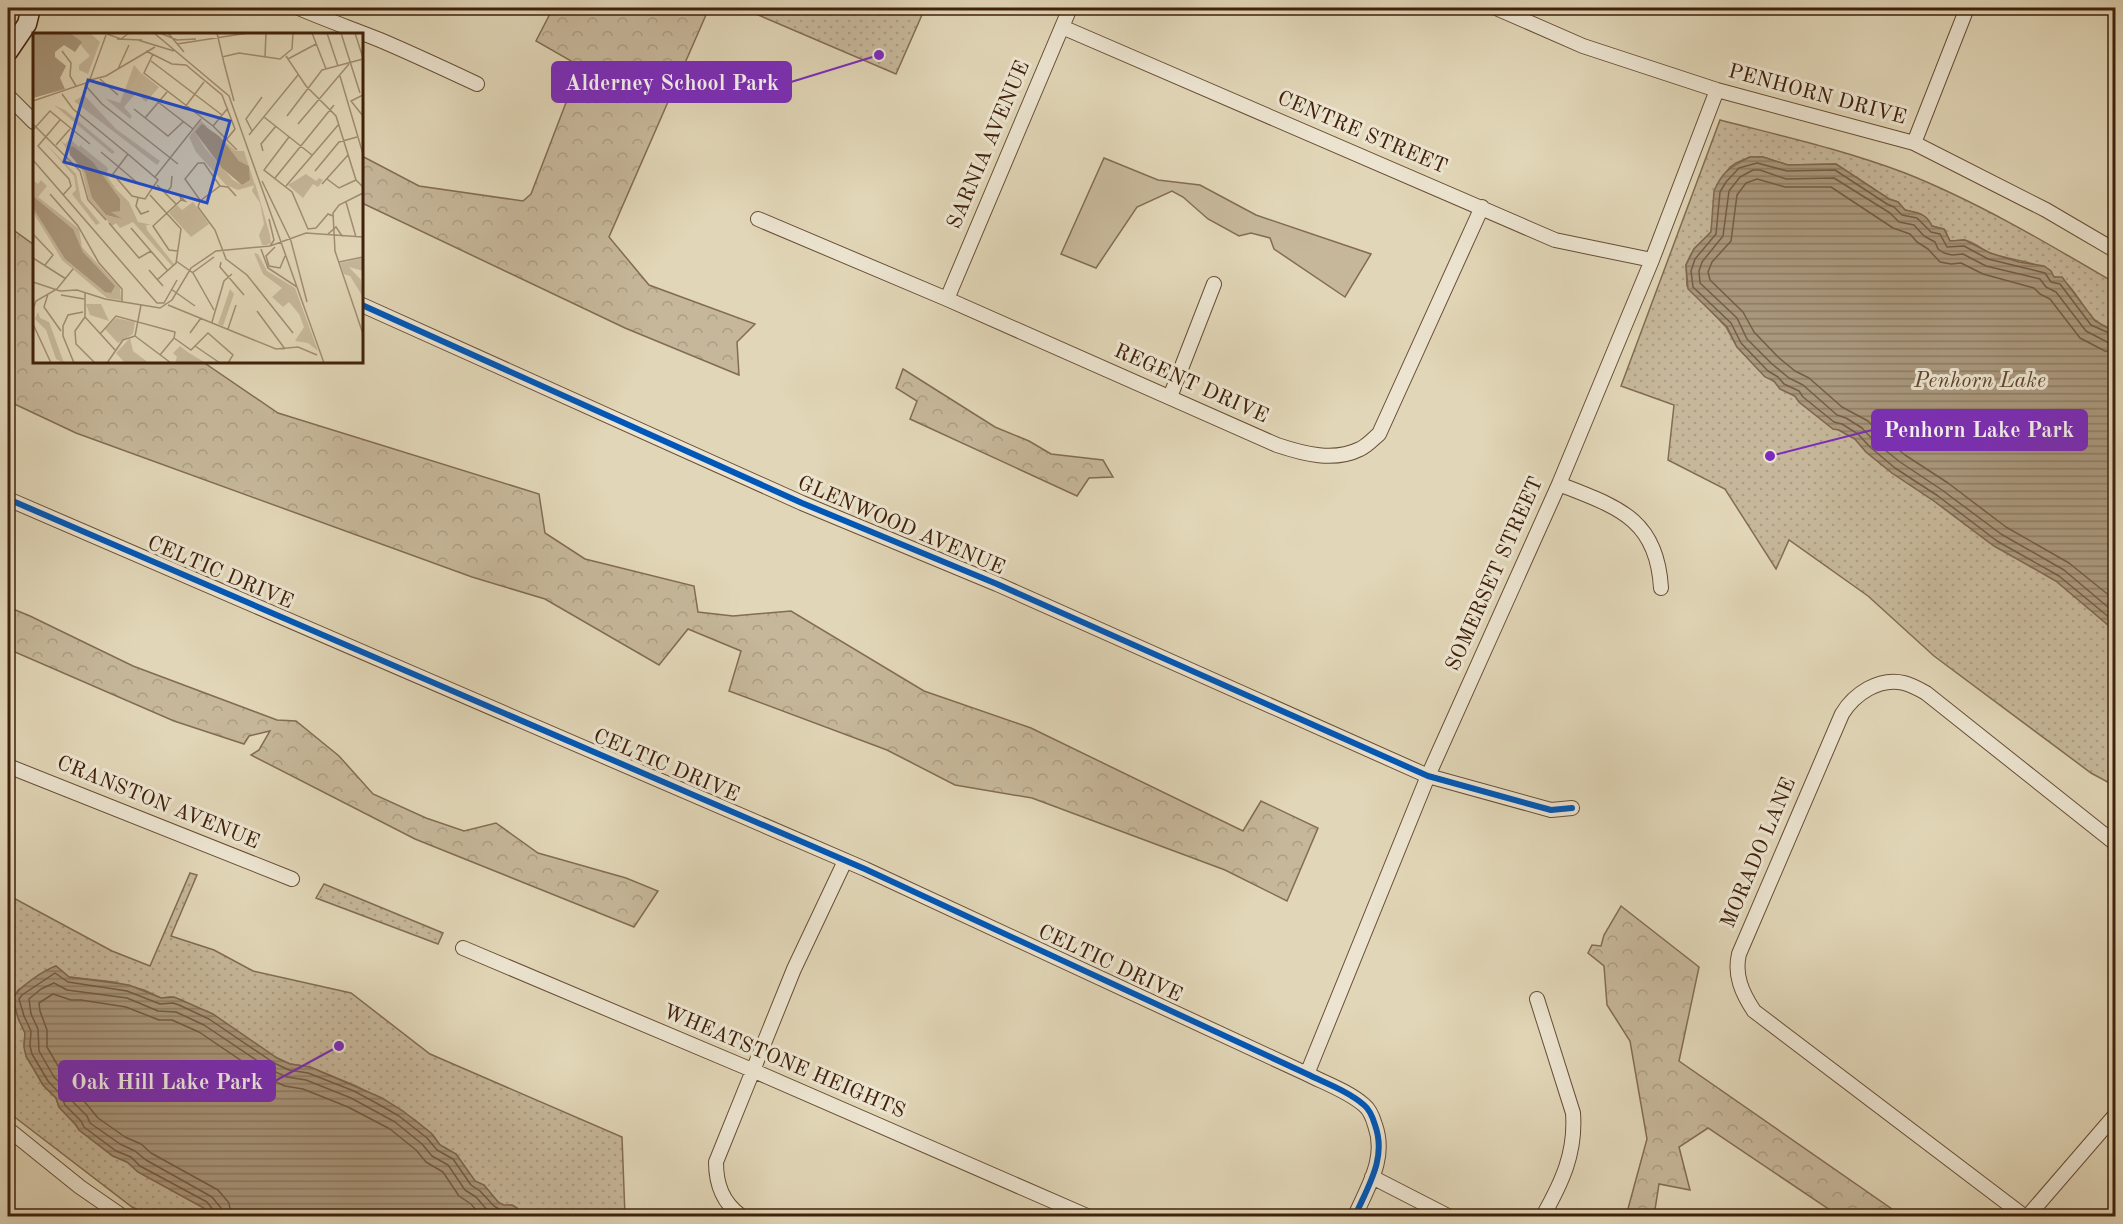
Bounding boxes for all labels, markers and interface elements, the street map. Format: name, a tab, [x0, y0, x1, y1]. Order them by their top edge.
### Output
inset map	[33, 33, 363, 363]
street label: SARNIA AVENUE	[944, 58, 1034, 232]
street label: PENHORN DRIVE	[1726, 61, 1908, 129]
callout: Alderney School Park	[552, 62, 791, 102]
text: Alderney School Park	[565, 73, 779, 95]
street label: CENTRE STREET	[1274, 88, 1450, 178]
street label: REGENT DRIVE	[1111, 341, 1271, 427]
water label: Penhorn Lake	[1913, 370, 2046, 392]
callout: Penhorn Lake Park	[1872, 410, 2087, 450]
text: Penhorn Lake Park	[1884, 420, 2074, 442]
street label: GLENWOOD AVENUE	[794, 473, 1008, 579]
street label: SOMERSET STREET	[1443, 474, 1547, 674]
street label: CELTIC DRIVE	[144, 533, 296, 613]
street label: CELTIC DRIVE	[590, 726, 742, 806]
street label: CRANSTON AVENUE	[54, 753, 262, 853]
street label: MORADO LANE	[1718, 775, 1800, 931]
street label: CELTIC DRIVE	[1035, 921, 1185, 1007]
street label: WHEATSTONE HEIGHTS	[660, 1001, 908, 1123]
callout: Oak Hill Lake Park	[59, 1061, 275, 1101]
text: Oak Hill Lake Park	[71, 1072, 263, 1094]

